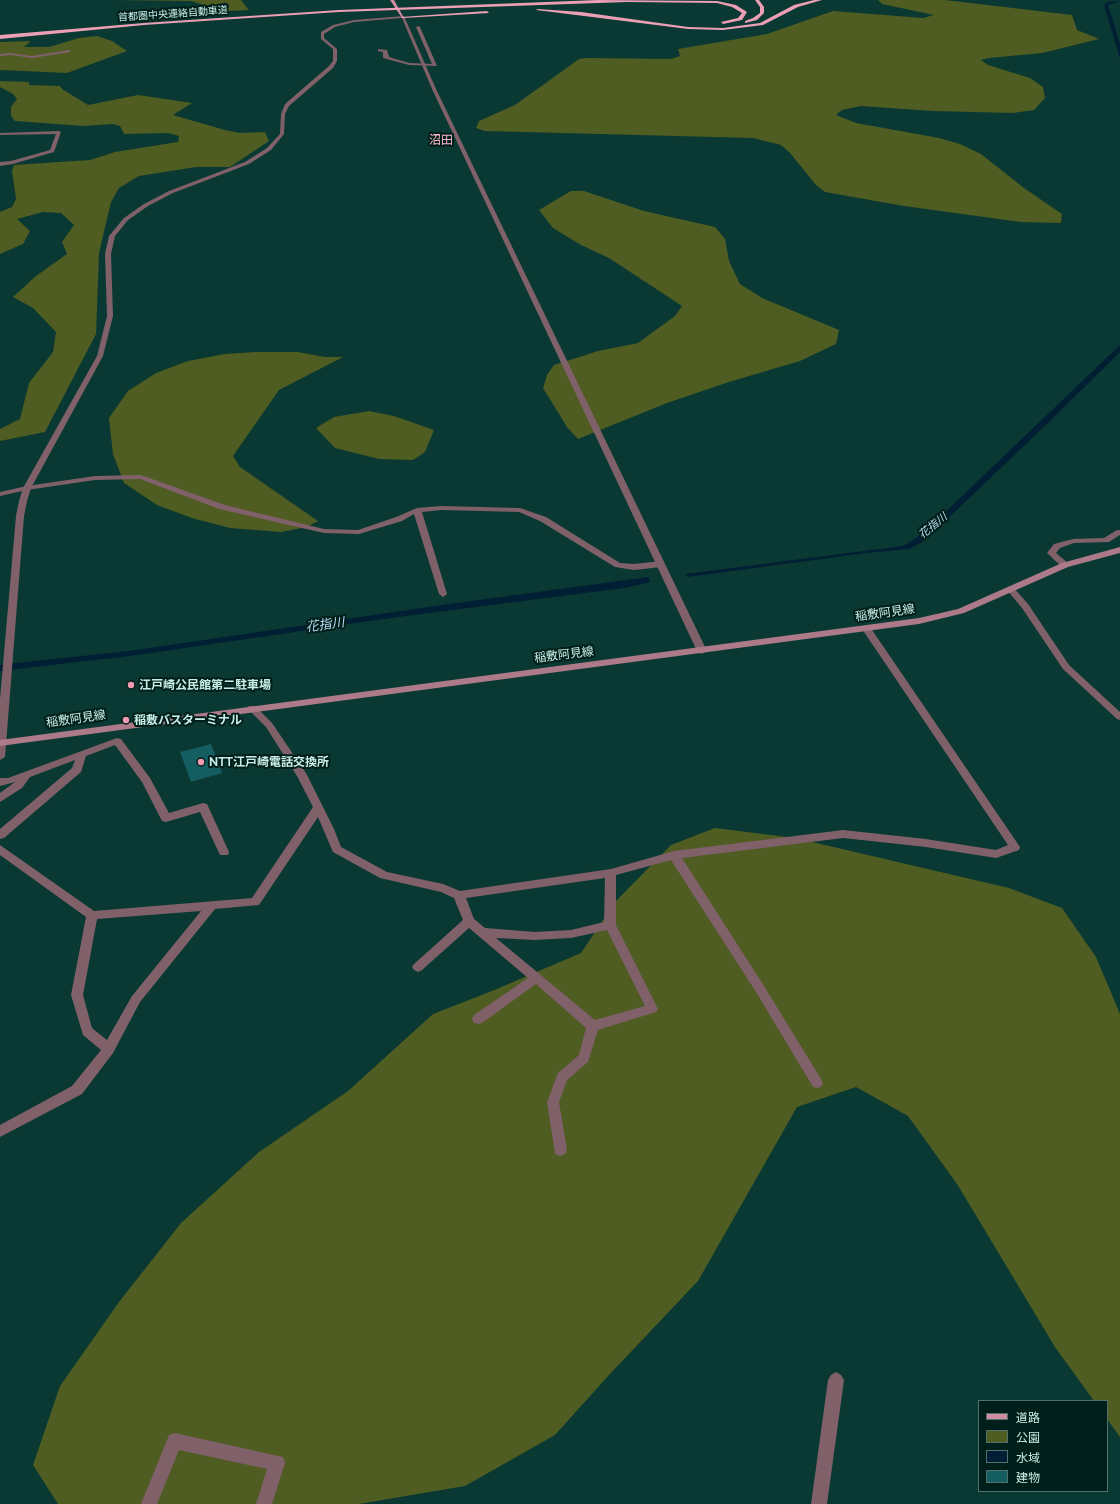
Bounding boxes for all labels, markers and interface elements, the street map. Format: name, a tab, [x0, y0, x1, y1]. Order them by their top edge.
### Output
street label: 首都圏中央連絡自動車道	[118, 4, 228, 24]
district label: 沼田	[429, 133, 453, 147]
water label: 花指川	[916, 510, 950, 542]
street label: 稲敷阿見線	[854, 602, 916, 624]
water label: 花指川	[305, 615, 345, 635]
street label: 稲敷阿見線	[533, 644, 595, 666]
place label: 江戸崎公民館第二駐車場	[139, 678, 271, 692]
marker: 江戸崎公民館第二駐車場	[126, 680, 136, 690]
street label: 稲敷阿見線	[45, 708, 107, 730]
place label: 稲敷バスターミナル	[134, 713, 242, 727]
marker: 稲敷バスターミナル	[121, 715, 131, 725]
place label: NTT江戸崎電話交換所	[209, 755, 329, 769]
marker: NTT江戸崎電話交換所	[196, 757, 206, 767]
legend	[978, 1400, 1108, 1492]
text: 道路	[1016, 1411, 1040, 1425]
text: 公園	[1016, 1431, 1040, 1445]
text: 水域	[1016, 1451, 1040, 1465]
text: 建物	[1016, 1471, 1040, 1485]

